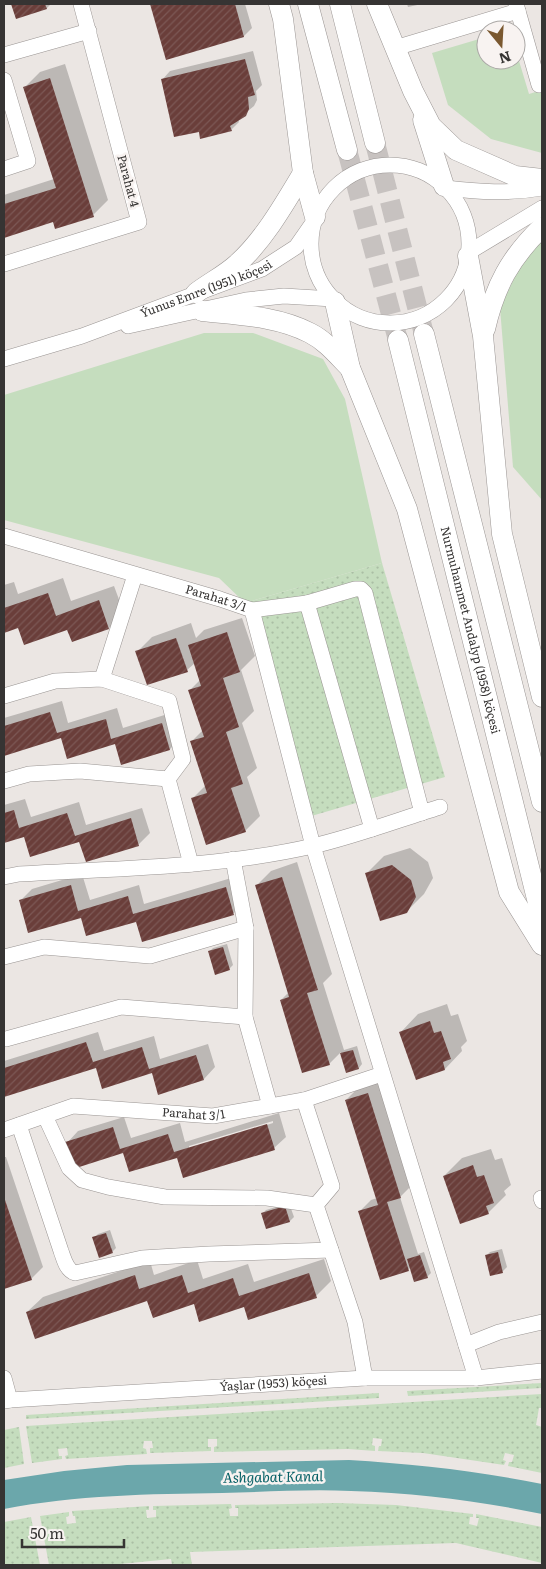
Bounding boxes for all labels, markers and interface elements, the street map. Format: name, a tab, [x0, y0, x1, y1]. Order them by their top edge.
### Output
north arrow	[476, 20, 526, 70]
text: N	[496, 47, 514, 70]
street label: Parahat 4	[113, 153, 145, 209]
street label: Ýunus Emre (1951) köçesi	[137, 255, 275, 322]
street label: Nurmuhammet Andalyp (1958) köçesi	[437, 524, 506, 736]
street label: Parahat 3/1	[184, 579, 250, 616]
street label: Parahat 3/1	[161, 1102, 227, 1124]
street label: Ýaşlar (1953) köçesi	[219, 1370, 328, 1395]
water label: Ashgabat Kanal	[223, 1465, 323, 1487]
scale bar	[22, 1516, 125, 1548]
text: 50 m	[30, 1521, 64, 1544]

